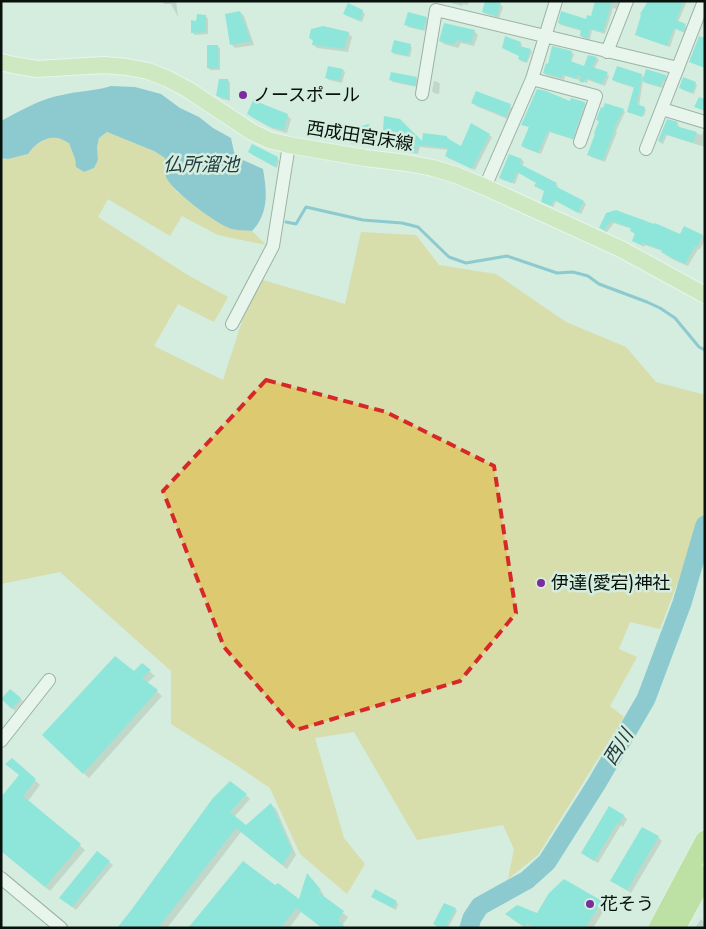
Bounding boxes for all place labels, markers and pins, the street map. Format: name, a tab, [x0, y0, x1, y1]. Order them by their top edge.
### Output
place label: ノースポール	[253, 82, 360, 108]
marker: ノースポール	[237, 89, 249, 101]
place label: 伊達(愛宕)神社	[551, 570, 670, 596]
marker: 伊達(愛宕)神社	[535, 577, 547, 589]
place label: 花そう	[600, 891, 654, 917]
marker: 花そう	[584, 898, 596, 910]

